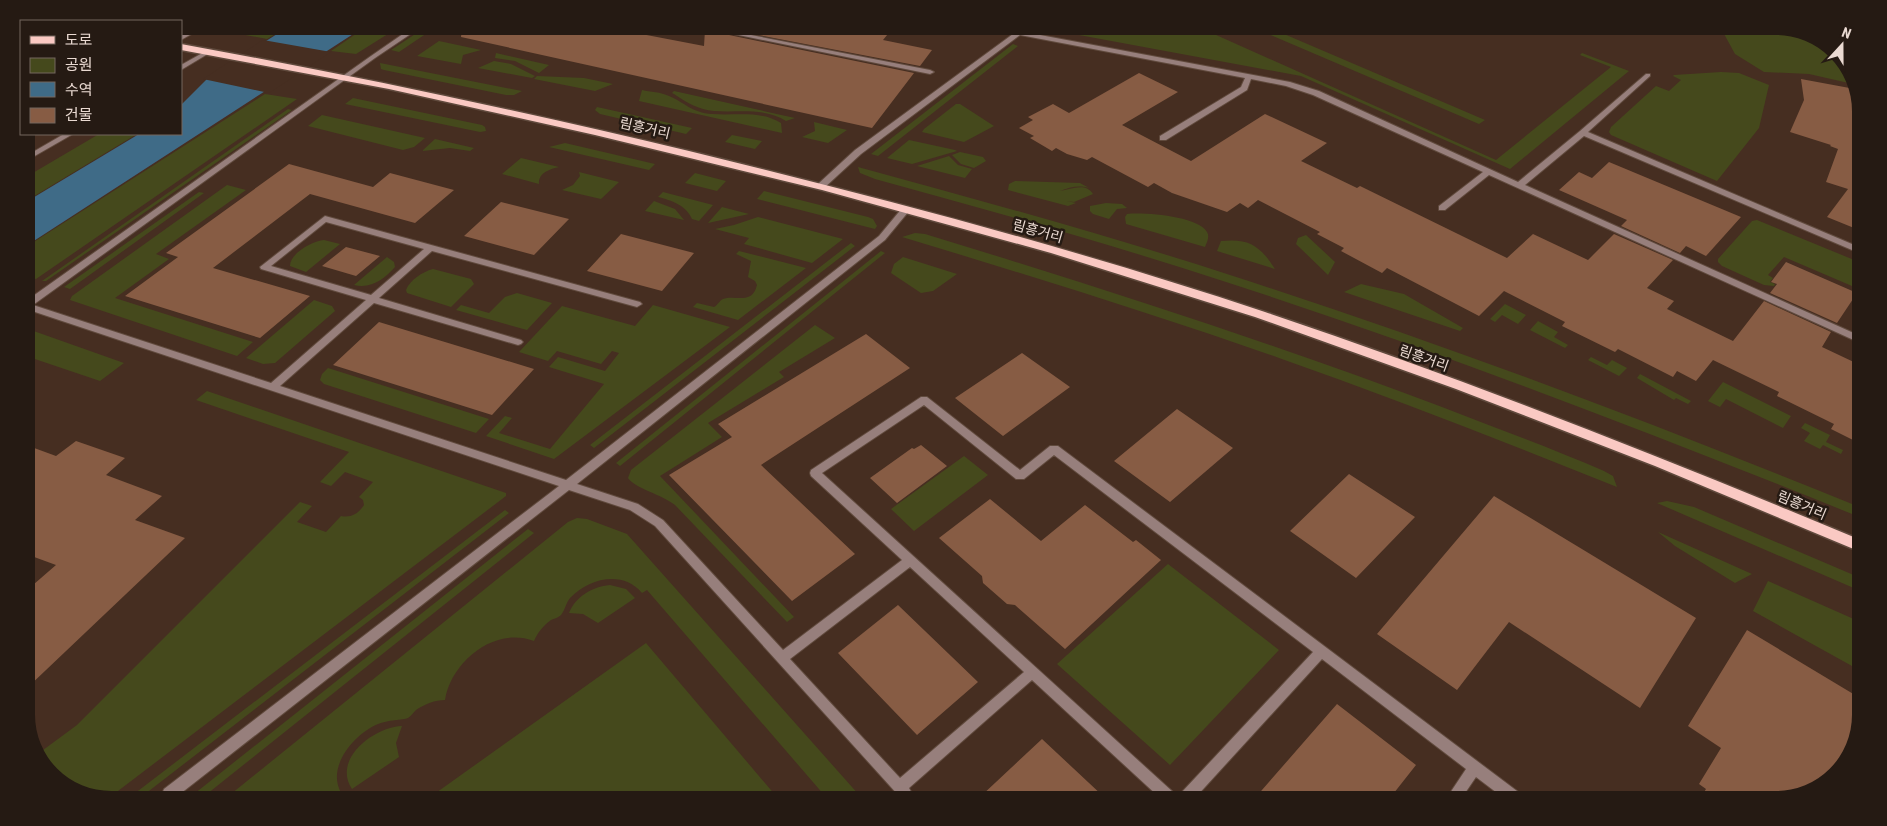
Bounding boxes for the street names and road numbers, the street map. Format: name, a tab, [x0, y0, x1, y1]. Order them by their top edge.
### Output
street label: 림흥거리	[618, 114, 672, 142]
street label: 림흥거리	[1011, 216, 1065, 246]
street label: 림흥거리	[1397, 342, 1451, 374]
street label: 림흥거리	[1775, 488, 1829, 522]

